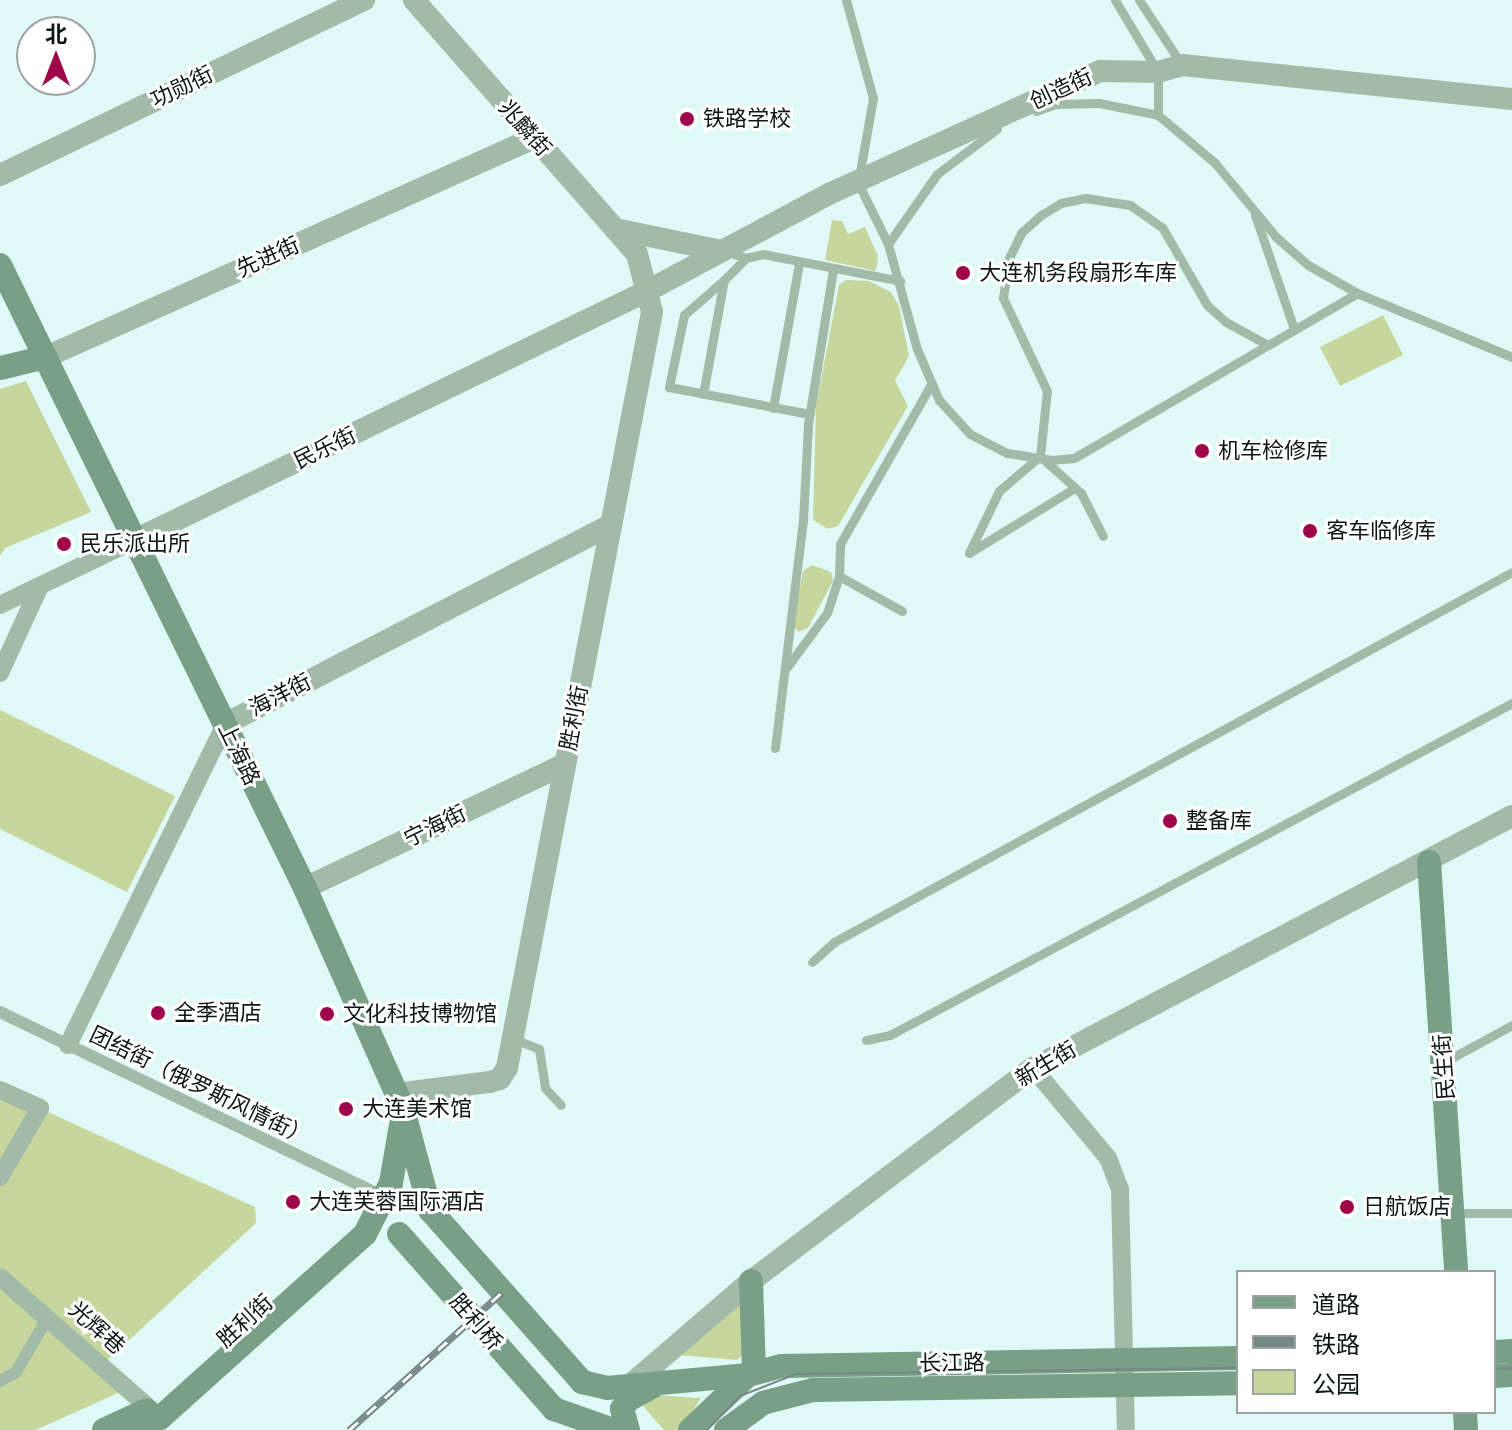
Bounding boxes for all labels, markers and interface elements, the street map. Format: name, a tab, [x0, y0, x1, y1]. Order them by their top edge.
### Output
north arrow	[16, 16, 96, 96]
text: 北	[45, 20, 67, 48]
street label: 功勋街	[147, 61, 217, 113]
street label: 创造街	[1026, 63, 1096, 115]
street label: 兆麟街	[493, 94, 557, 162]
place label: 铁路学校	[703, 106, 791, 132]
marker: 铁路学校	[678, 110, 696, 128]
street label: 先进街	[232, 232, 304, 282]
place label: 大连机务段扇形车库	[979, 260, 1177, 286]
marker: 大连机务段扇形车库	[954, 264, 972, 282]
street label: 民乐街	[290, 422, 360, 474]
place label: 机车检修库	[1218, 438, 1328, 464]
marker: 机车检修库	[1193, 442, 1211, 460]
place label: 客车临修库	[1326, 518, 1436, 544]
marker: 客车临修库	[1301, 522, 1319, 540]
place label: 民乐派出所	[80, 531, 190, 557]
marker: 民乐派出所	[55, 535, 73, 553]
street label: 海洋街	[245, 668, 315, 722]
street label: 胜利街	[555, 683, 593, 753]
street label: 上海路	[213, 719, 265, 789]
street label: 宁海街	[400, 800, 470, 852]
place label: 整备库	[1186, 808, 1252, 834]
marker: 整备库	[1161, 812, 1179, 830]
place label: 全季酒店	[174, 1000, 262, 1026]
place label: 文化科技博物馆	[343, 1001, 497, 1027]
marker: 全季酒店	[149, 1004, 167, 1022]
marker: 文化科技博物馆	[318, 1005, 336, 1023]
street label: 团结街（俄罗斯风情街）	[85, 1021, 315, 1151]
street label: 民生街	[1429, 1033, 1459, 1101]
street label: 新生街	[1011, 1036, 1081, 1092]
place label: 大连美术馆	[362, 1096, 472, 1122]
marker: 大连美术馆	[337, 1100, 355, 1118]
place label: 大连芙蓉国际酒店	[309, 1189, 485, 1215]
marker: 大连芙蓉国际酒店	[284, 1193, 302, 1211]
place label: 日航饭店	[1363, 1194, 1451, 1220]
marker: 日航饭店	[1338, 1198, 1356, 1216]
legend	[1236, 1270, 1496, 1414]
street label: 胜利桥	[444, 1288, 508, 1356]
street label: 胜利街	[212, 1289, 278, 1353]
text: 道路	[1312, 1289, 1360, 1319]
street label: 光辉巷	[64, 1296, 130, 1360]
text: 铁路	[1312, 1329, 1360, 1359]
street label: 长江路	[919, 1349, 985, 1377]
text: 公园	[1312, 1369, 1360, 1399]

